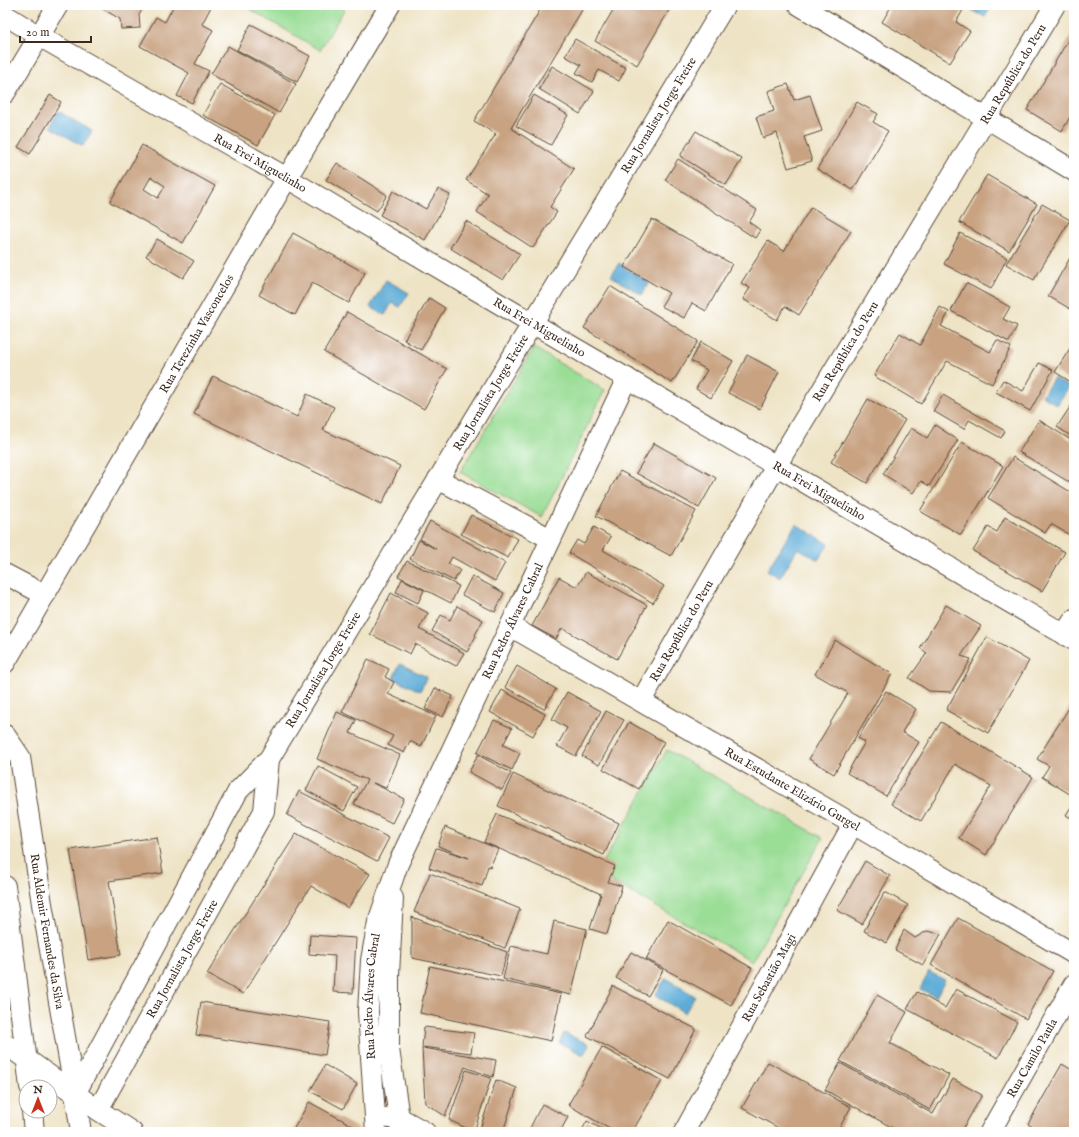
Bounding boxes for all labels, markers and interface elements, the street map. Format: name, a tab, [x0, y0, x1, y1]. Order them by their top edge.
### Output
scale bar	[20, 18, 91, 44]
street label: Rua República do Peru	[977, 21, 1049, 127]
text: 20 m	[26, 25, 49, 40]
street label: Rua Jornalista Jorge Freire	[617, 54, 700, 176]
street label: Rua Frei Miguelinho	[211, 130, 310, 196]
street label: Rua Terezinha Vasconcelos	[156, 272, 237, 396]
street label: Rua Frei Miguelinho	[490, 294, 589, 360]
street label: Rua República do Peru	[809, 298, 881, 404]
street label: Rua Jornalista Jorge Freire	[450, 331, 532, 453]
street label: Rua Frei Miguelinho	[770, 458, 869, 524]
street label: Rua Pedro Álvares Cabral	[479, 560, 547, 682]
street label: Rua República do Peru	[646, 577, 716, 684]
street label: Rua Jornalista Jorge Freire	[282, 608, 364, 731]
street label: Rua Estudante Elizário Gurgel	[722, 744, 863, 834]
street label: Rua Aldemir Fernandes da Silva	[27, 853, 68, 1011]
street label: Rua Jornalista Jorge Freire	[143, 896, 221, 1021]
street label: Rua Pedro Álvares Cabral	[360, 931, 383, 1060]
street label: Rua Sebastião Magi	[738, 931, 799, 1024]
street label: Rua Camilo Paula	[1004, 1015, 1061, 1100]
north arrow	[18, 1079, 58, 1119]
text: N	[32, 1083, 43, 1097]

